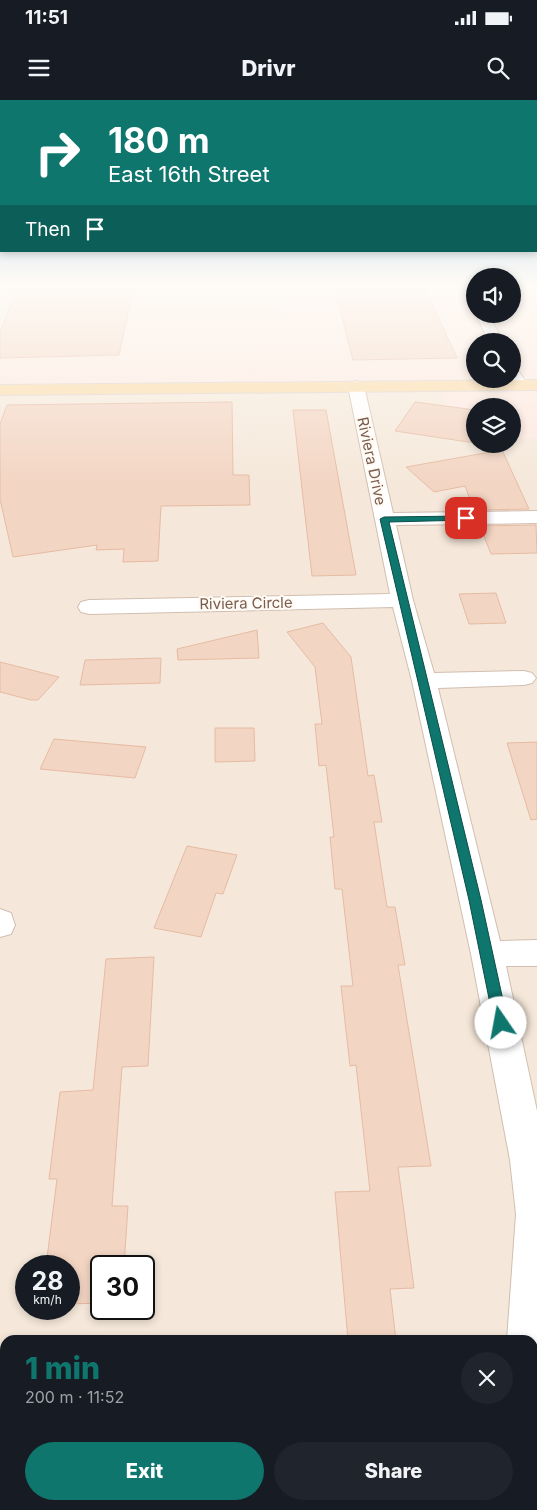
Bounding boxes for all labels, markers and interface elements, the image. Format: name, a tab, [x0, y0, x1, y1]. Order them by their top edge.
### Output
text: 11:51	[25, 6, 68, 29]
icon: menu	[25, 54, 53, 82]
icon: search	[484, 54, 512, 82]
text: Drivr	[241, 55, 296, 81]
text: 180 m	[108, 119, 210, 161]
icon: right	[25, 120, 90, 185]
text: East 16th Street	[108, 161, 270, 187]
icon: arrive	[81, 215, 109, 243]
text: Then	[25, 218, 71, 241]
map controls	[466, 268, 521, 453]
button: sound	[466, 268, 521, 323]
button: search	[466, 333, 521, 388]
button: layers	[466, 398, 521, 453]
street label: Riviera Drive	[353, 415, 391, 507]
pin	[445, 497, 487, 539]
icon: arrive	[452, 504, 480, 532]
street label: Riviera Circle	[199, 593, 293, 613]
position arrow	[474, 996, 526, 1048]
speed limit sign: 30	[90, 1255, 155, 1320]
text: 28	[31, 1266, 64, 1296]
text: km/h	[33, 1292, 62, 1307]
text: 1 min	[25, 1350, 100, 1386]
button: close	[461, 1352, 513, 1404]
text: 200 m · 11:52	[25, 1387, 124, 1407]
button: Exit	[25, 1442, 264, 1500]
button: Share	[274, 1442, 513, 1500]

